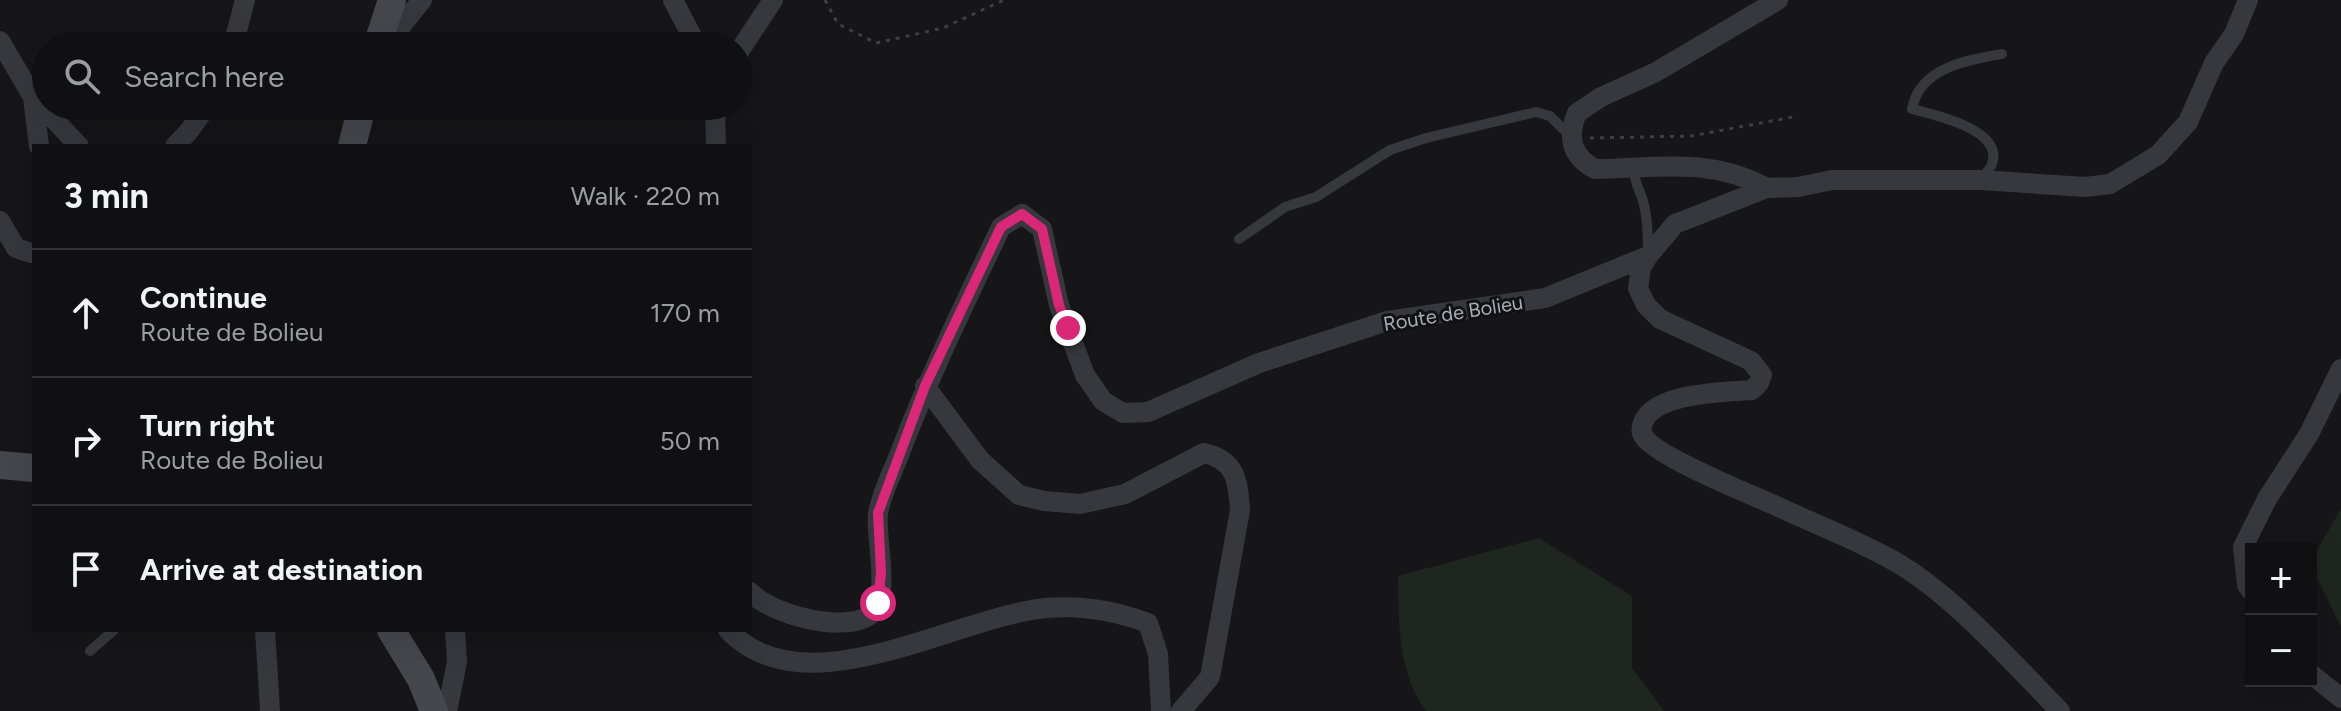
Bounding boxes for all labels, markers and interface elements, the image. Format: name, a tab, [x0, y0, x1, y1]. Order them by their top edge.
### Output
search box	[32, 32, 752, 120]
icon: search	[60, 54, 104, 98]
text: Search here	[124, 58, 284, 95]
text: 3 min	[64, 176, 149, 217]
text: Walk · 220 m	[571, 180, 720, 212]
text: Continue	[140, 279, 267, 316]
street label: Route de Bolieu	[1381, 290, 1525, 336]
icon: ahead	[64, 291, 108, 335]
text: 170 m	[650, 297, 720, 329]
route end	[1050, 310, 1086, 346]
text: Route de Bolieu	[140, 316, 324, 348]
text: Turn right	[140, 407, 275, 444]
icon: right	[64, 419, 108, 463]
text: 50 m	[660, 425, 720, 457]
text: Route de Bolieu	[140, 444, 324, 476]
map controls	[2245, 543, 2317, 687]
button: +	[2245, 543, 2317, 615]
icon: arrive	[64, 547, 108, 591]
text: Arrive at destination	[140, 551, 423, 588]
route start	[860, 585, 896, 621]
button: −	[2245, 615, 2317, 687]

